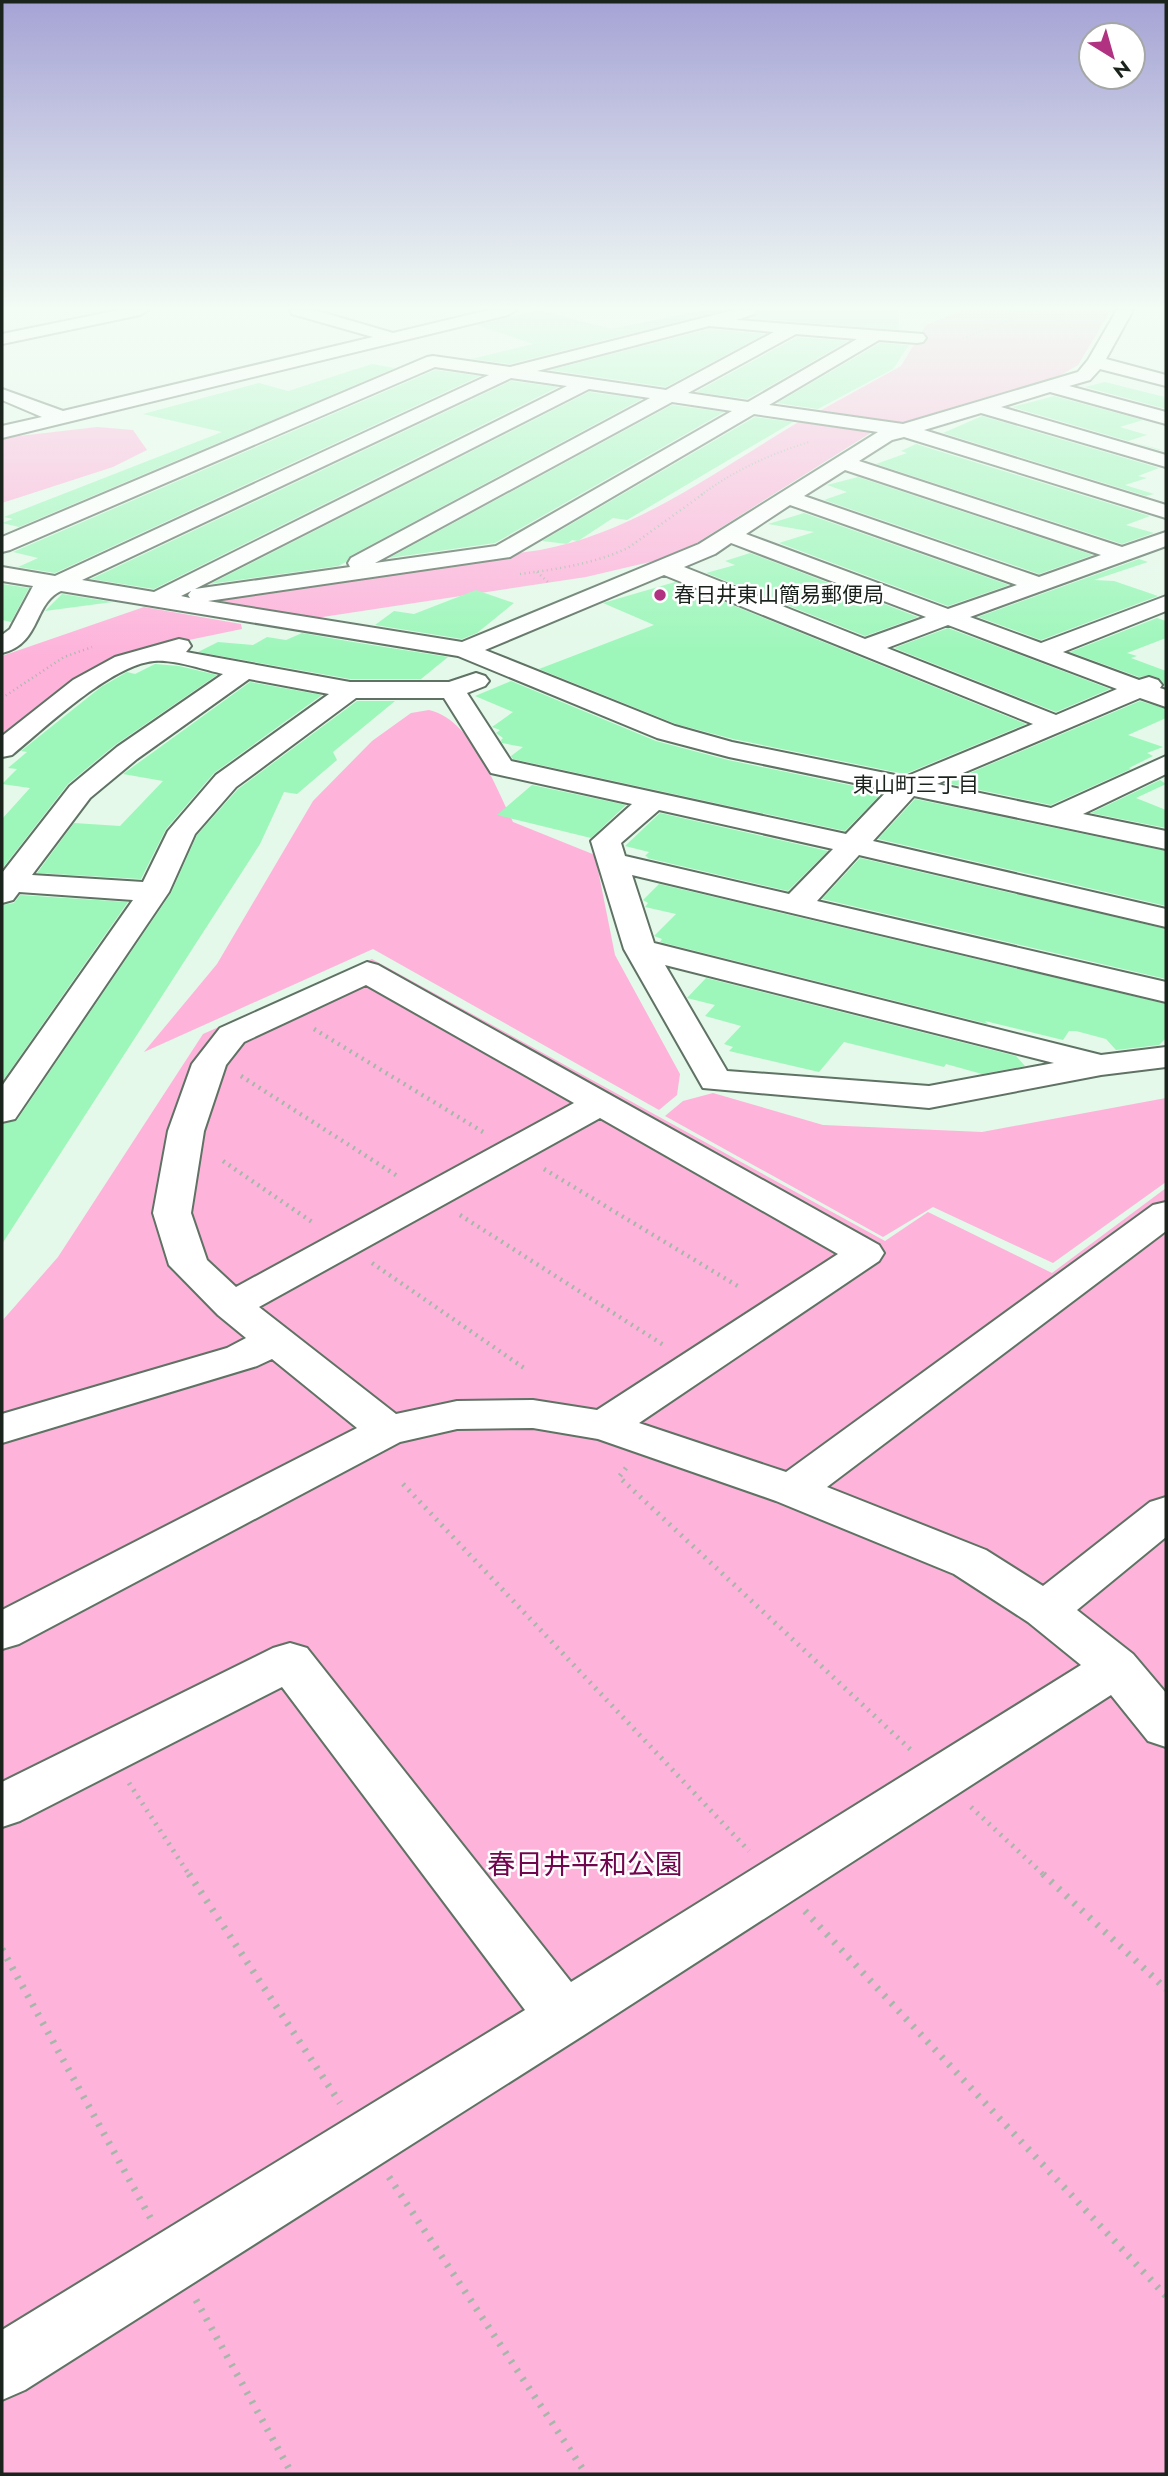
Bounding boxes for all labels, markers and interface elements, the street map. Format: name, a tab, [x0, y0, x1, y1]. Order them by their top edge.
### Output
north arrow	[1077, 21, 1147, 91]
text: N	[1108, 54, 1136, 85]
place label: 春日井東山簡易郵便局	[674, 580, 884, 610]
marker: 春日井東山簡易郵便局	[652, 587, 668, 603]
district label: 東山町三丁目	[853, 770, 979, 800]
park label: 春日井平和公園	[487, 1844, 683, 1885]

